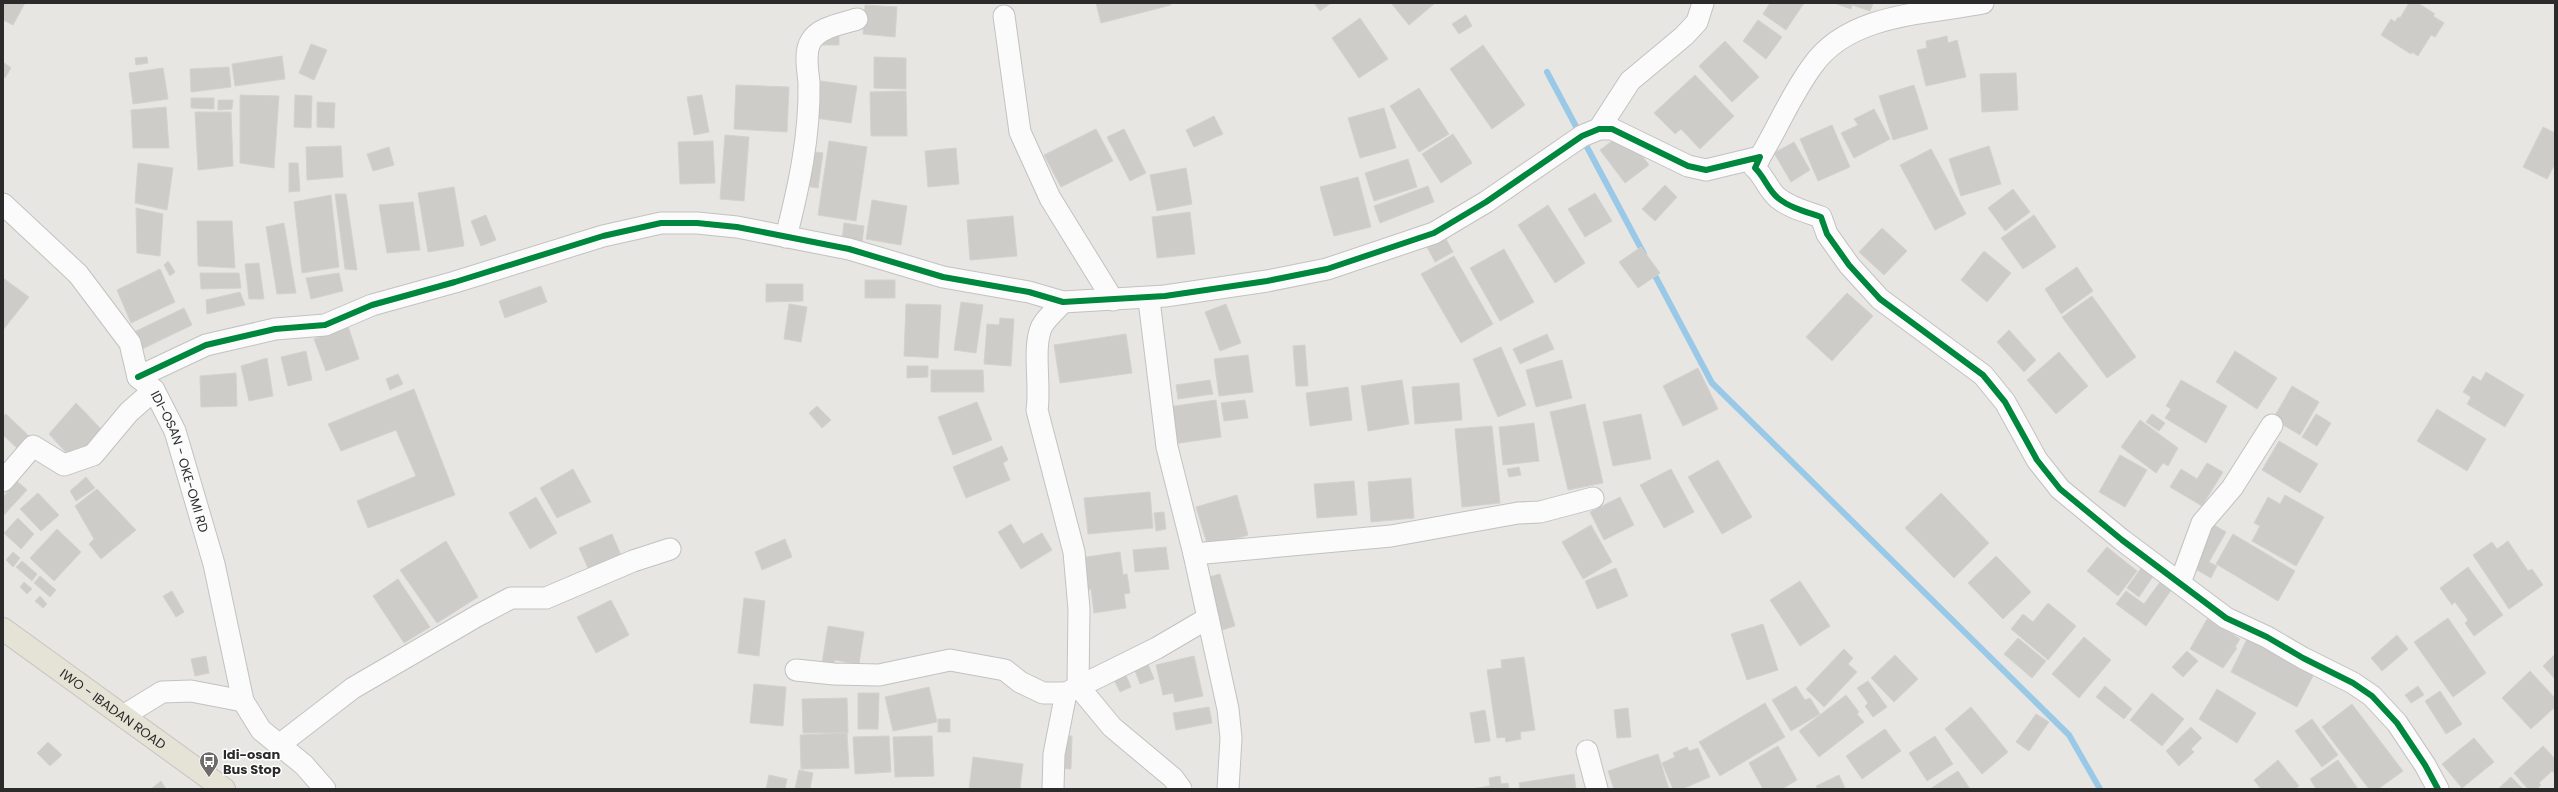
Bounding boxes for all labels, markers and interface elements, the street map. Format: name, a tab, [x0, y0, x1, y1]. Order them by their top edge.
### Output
street label: IDI-OSAN - OKE-OMI RD	[146, 387, 214, 535]
street label: IWO - IBADAN ROAD	[56, 664, 170, 754]
place label: Idi-osan Bus Stop	[223, 745, 281, 779]
bus stop icon: Idi-osan Bus Stop	[198, 750, 220, 778]

